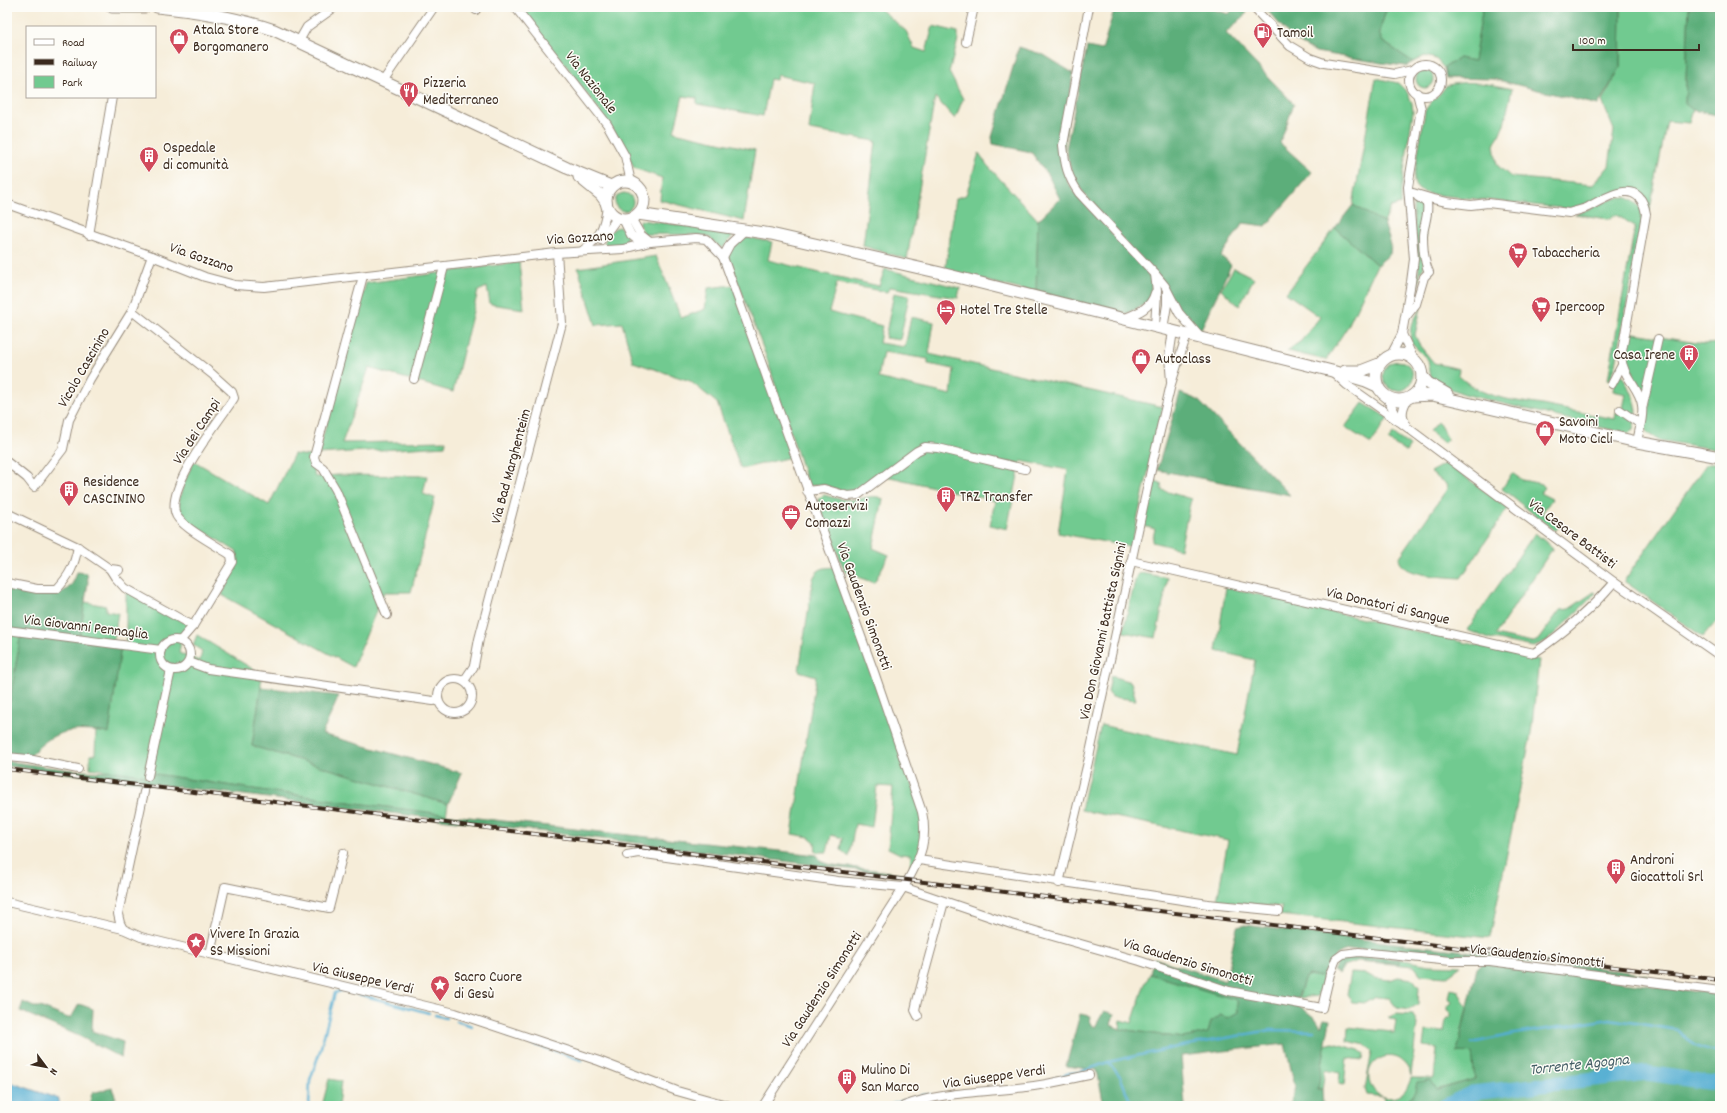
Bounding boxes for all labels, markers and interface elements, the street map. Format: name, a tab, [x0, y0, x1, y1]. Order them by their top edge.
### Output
place label: Atala Store Borgomanero	[193, 20, 269, 59]
fuel station icon: Tamoil	[1252, 21, 1274, 49]
place label: Tamoil	[1277, 23, 1314, 45]
legend	[26, 26, 156, 98]
scale bar	[1573, 26, 1699, 52]
shop icon: Atala Store Borgomanero	[168, 27, 190, 55]
text: 100 m	[1579, 33, 1606, 50]
text: Road	[62, 35, 84, 52]
street label: Via Nazionale	[559, 47, 622, 120]
text: Railway	[62, 55, 98, 72]
place label: Pizzeria Mediterraneo	[423, 73, 499, 112]
text: Park	[62, 75, 83, 92]
restaurant icon: Pizzeria Mediterraneo	[398, 80, 420, 108]
place label: Ospedale di comunità	[163, 138, 229, 177]
building icon: Ospedale di comunità	[138, 145, 160, 173]
street label: Via Gozzano	[546, 226, 615, 252]
street label: Via Gozzano	[166, 238, 237, 280]
supermarket icon: Tabaccheria	[1507, 241, 1529, 269]
place label: Tabaccheria	[1532, 243, 1600, 265]
supermarket icon: Ipercoop	[1530, 295, 1552, 323]
place label: Ipercoop	[1555, 297, 1605, 319]
hotel icon: Hotel Tre Stelle	[935, 298, 957, 326]
place label: Hotel Tre Stelle	[960, 300, 1048, 322]
street label: Vicolo Cascinino	[53, 324, 117, 412]
building icon: Casa Irene	[1678, 343, 1700, 371]
place label: Casa Irene	[1613, 345, 1675, 367]
shop icon: Autoclass	[1130, 347, 1152, 375]
place label: Autoclass	[1155, 349, 1211, 371]
street label: Via dei Campi	[168, 395, 227, 469]
street label: Via Bad Marghenteim	[486, 406, 538, 527]
place label: Savoini Moto Cicli	[1559, 412, 1613, 451]
shop icon: Savoini Moto Cicli	[1534, 419, 1556, 447]
place label: Residence CASCININO	[83, 472, 145, 511]
building icon: Residence CASCININO	[58, 479, 80, 507]
building icon: TRZ Transfer	[935, 485, 957, 513]
place label: TRZ Transfer	[960, 487, 1033, 509]
street label: Via Cesare Battisti	[1523, 494, 1621, 575]
place label: Autoservizi Comazzi	[805, 496, 868, 535]
office icon: Autoservizi Comazzi	[780, 503, 802, 531]
street label: Via Gaudenzio Simonotti	[830, 540, 897, 674]
street label: Via Don Giovanni Battista Signini	[1074, 540, 1134, 722]
street label: Via Donatori di Sangue	[1324, 582, 1452, 632]
street label: Via Giovanni Pennaglia	[22, 609, 150, 647]
place label: Androni Giocattoli Srl	[1630, 850, 1704, 889]
building icon: Androni Giocattoli Srl	[1605, 857, 1627, 885]
place label: Vivere In Grazia SS Missioni	[210, 924, 300, 963]
street label: Via Gaudenzio Simonotti	[777, 928, 869, 1052]
place icon: Vivere In Grazia SS Missioni	[185, 931, 207, 959]
street label: Via Gaudenzio Simonotti	[1120, 933, 1255, 993]
street label: Via Gaudenzio Simonotti	[1469, 939, 1605, 975]
street label: Via Giuseppe Verdi	[310, 957, 416, 1001]
place label: Sacro Cuore di Gesù	[454, 967, 522, 1006]
place icon: Sacro Cuore di Gesù	[429, 974, 451, 1002]
north arrow	[26, 1047, 66, 1087]
water label: Torrente Agogna	[1528, 1049, 1632, 1082]
place label: Mulino Di San Marco	[861, 1060, 919, 1099]
street label: Via Giuseppe Verdi	[942, 1060, 1047, 1096]
text: N	[44, 1065, 61, 1078]
building icon: Mulino Di San Marco	[836, 1067, 858, 1095]

